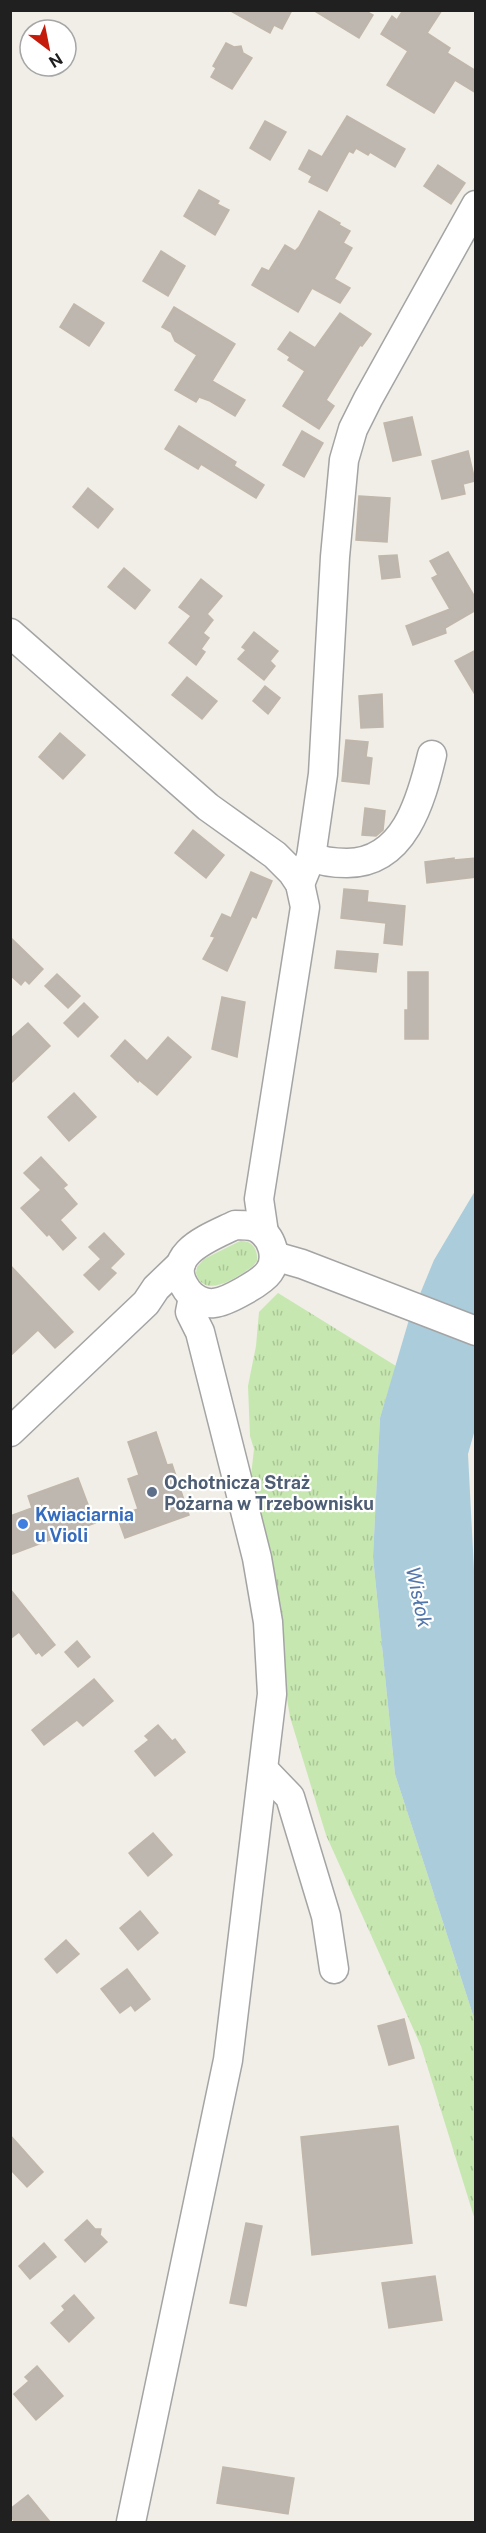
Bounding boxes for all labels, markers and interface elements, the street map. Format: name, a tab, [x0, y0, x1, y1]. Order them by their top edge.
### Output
north arrow	[18, 18, 78, 78]
text: N	[45, 49, 66, 72]
place label: Ochotnicza Straż Pożarna w Trzebownisku	[164, 1472, 374, 1514]
marker: Ochotnicza Straż Pożarna w Trzebownisku	[145, 1485, 159, 1499]
place label: Kwiaciarnia u Violi	[35, 1504, 134, 1546]
marker: Kwiaciarnia u Violi	[16, 1517, 30, 1531]
water label: Wisłok	[401, 1564, 437, 1630]

